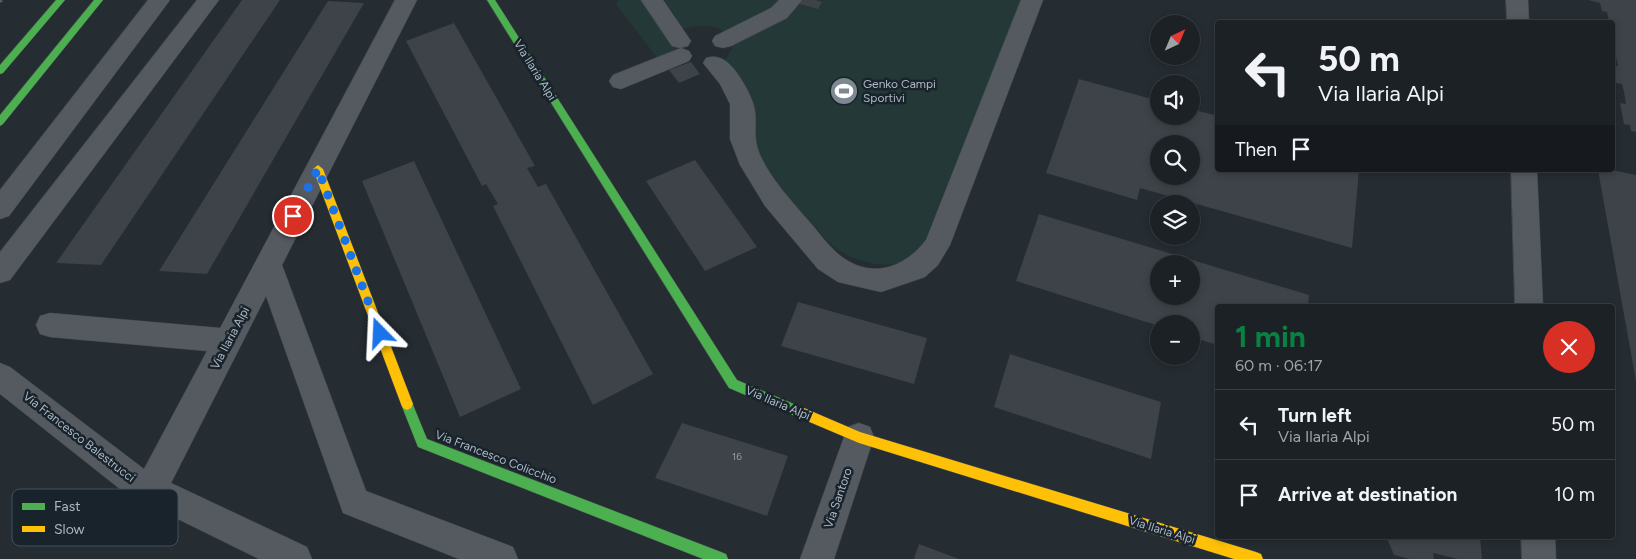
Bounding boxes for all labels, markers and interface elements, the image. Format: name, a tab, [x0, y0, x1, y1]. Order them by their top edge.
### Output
north arrow	[1150, 15, 1200, 65]
map controls	[1150, 15, 1200, 365]
street label: Via Ilaria Alpi	[511, 37, 559, 103]
text: 50 m	[1318, 38, 1400, 80]
icon: left	[1235, 40, 1300, 105]
button: sound	[1150, 75, 1200, 125]
sports icon: Genko Campi Sportivi	[829, 76, 859, 106]
place label: Genko Campi Sportivi	[863, 77, 936, 105]
text: Via Ilaria Alpi	[1318, 80, 1444, 107]
button: search	[1150, 135, 1200, 185]
icon: arrive	[1287, 135, 1315, 163]
text: Then	[1235, 138, 1277, 161]
pin	[272, 195, 314, 237]
button: layers	[1150, 195, 1200, 245]
icon: arrive	[279, 202, 307, 230]
button: +	[1150, 255, 1200, 305]
street label: Via Ilaria Alpi	[208, 304, 252, 372]
position arrow	[353, 306, 405, 358]
button: −	[1150, 315, 1200, 365]
text: 1 min	[1235, 318, 1306, 355]
button: close	[1543, 321, 1595, 373]
text: 60 m · 06:17	[1235, 356, 1322, 375]
street label: Via Ilaria Alpi	[744, 383, 812, 423]
street label: Via Francesco Balestrucci	[20, 389, 138, 485]
text: Turn left	[1278, 404, 1352, 427]
icon: left	[1235, 411, 1263, 439]
text: 50 m	[1551, 413, 1595, 436]
street label: Via Francesco Colicchio	[433, 427, 559, 487]
text: Via Ilaria Alpi	[1278, 427, 1370, 446]
house number: 16	[732, 450, 742, 463]
street label: Via Santoro	[821, 466, 855, 530]
icon: arrive	[1235, 481, 1263, 509]
text: Arrive at destination	[1278, 483, 1457, 506]
text: 10 m	[1554, 483, 1595, 506]
legend	[12, 489, 178, 546]
text: Fast	[54, 498, 80, 515]
street label: Via Ilaria Alpi	[1127, 513, 1197, 547]
text: Slow	[54, 521, 85, 538]

